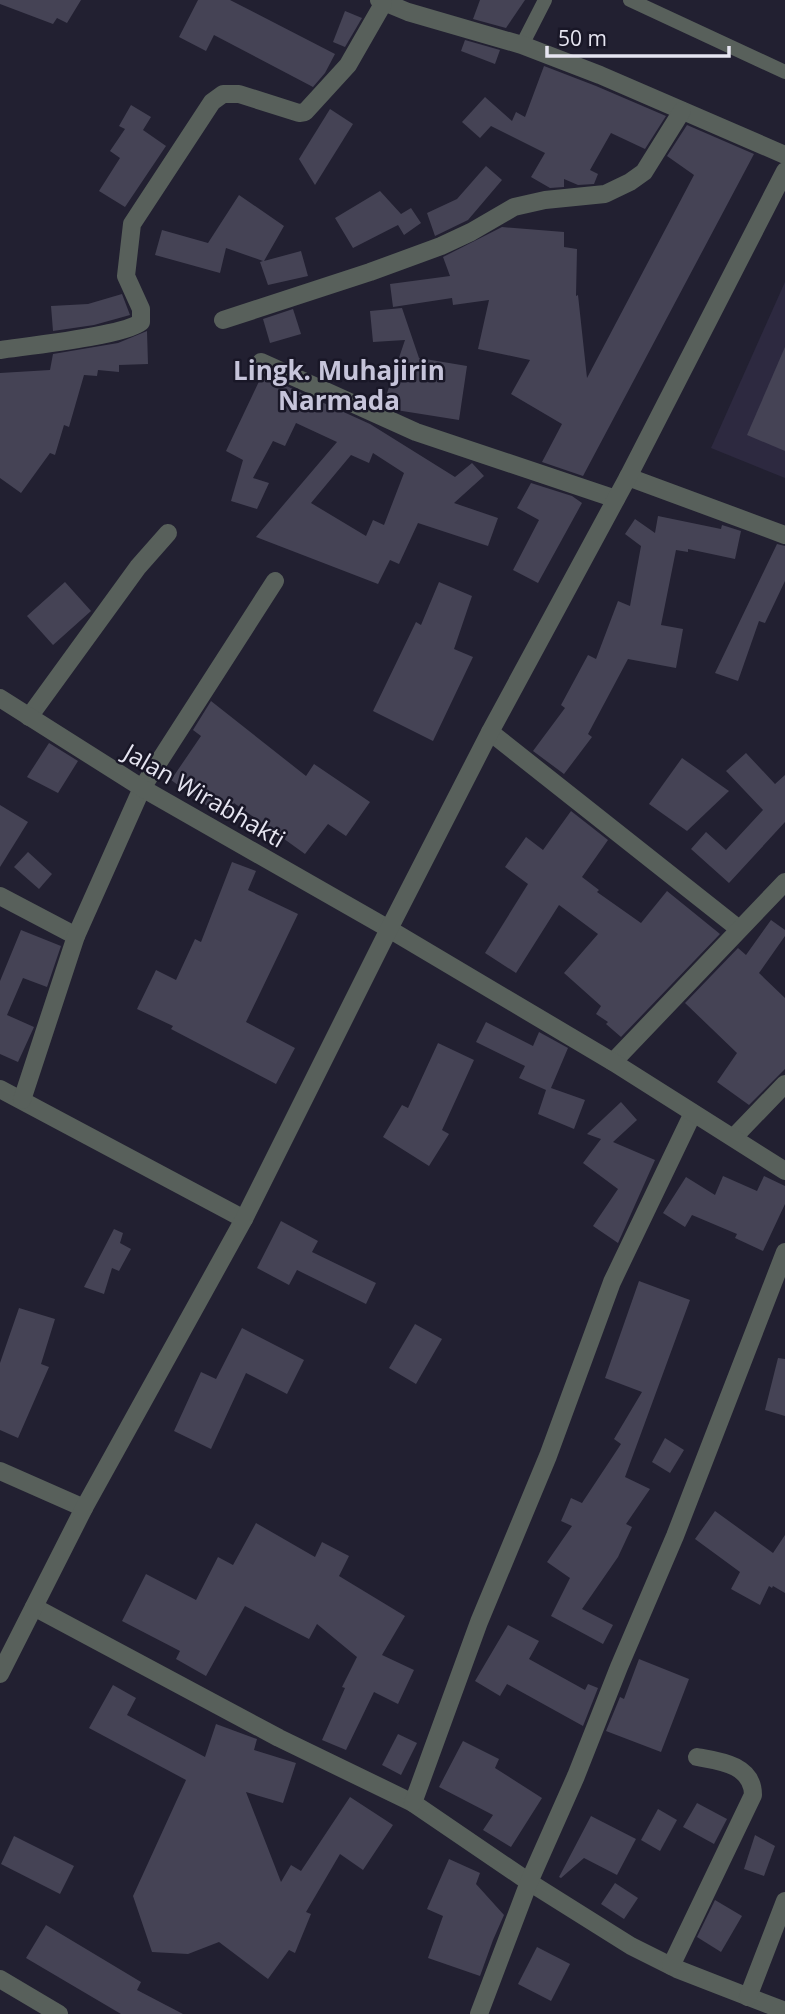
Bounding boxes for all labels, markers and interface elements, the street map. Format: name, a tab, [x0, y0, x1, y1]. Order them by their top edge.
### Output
scale bar	[547, 14, 729, 58]
text: 50 m	[558, 24, 607, 52]
district label: Lingk. Muhajirin Narmada	[233, 352, 445, 418]
street label: Jalan Wirabhakti	[116, 734, 292, 855]

